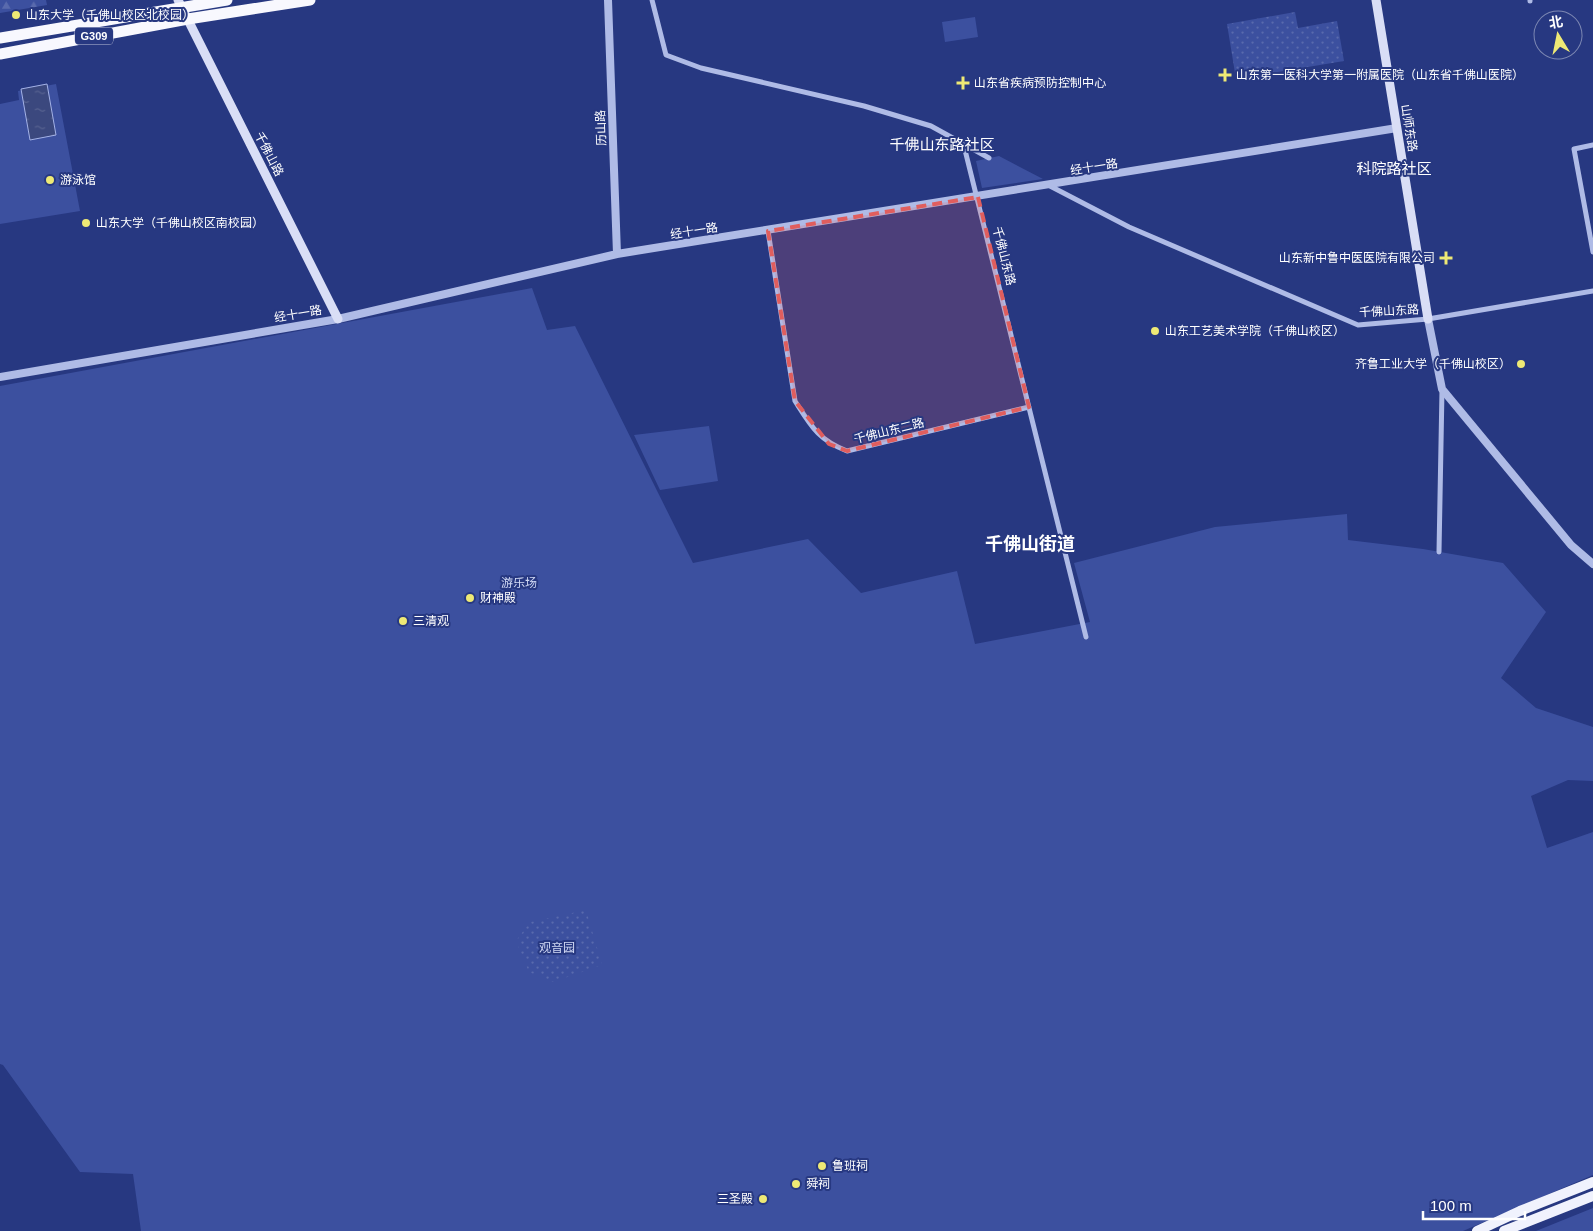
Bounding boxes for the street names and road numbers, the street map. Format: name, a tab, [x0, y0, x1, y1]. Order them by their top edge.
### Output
road number: G309	[75, 28, 113, 44]
street label: 山师东路	[1398, 103, 1420, 153]
street label: 历山路	[593, 110, 609, 146]
street label: 千佛山路	[252, 129, 286, 179]
street label: 经十一路	[1069, 156, 1119, 178]
street label: 经十一路	[669, 220, 719, 242]
street label: 千佛山东路	[990, 225, 1018, 287]
street label: 千佛山东路	[1359, 302, 1419, 320]
street label: 经十一路	[273, 303, 323, 325]
street label: 千佛山东二路	[852, 415, 926, 447]

